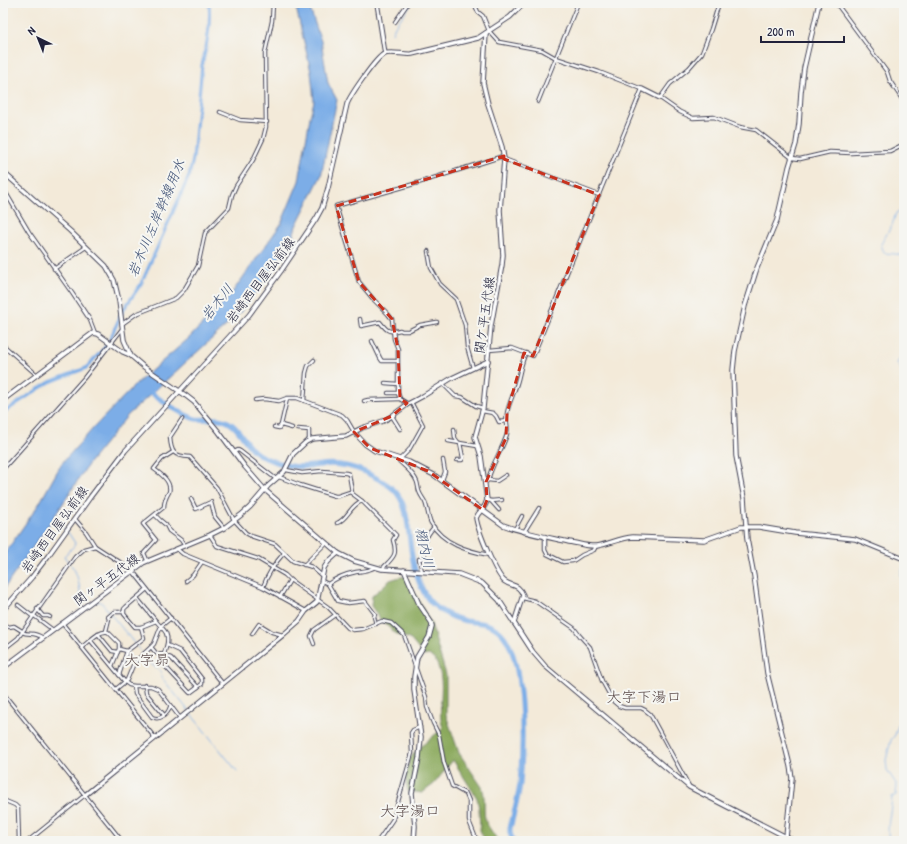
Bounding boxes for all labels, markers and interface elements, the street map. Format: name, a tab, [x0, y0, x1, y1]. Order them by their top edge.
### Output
north arrow	[18, 18, 58, 58]
scale bar	[761, 18, 844, 44]
text: N	[24, 23, 38, 38]
text: 200 m	[767, 23, 794, 40]
water label: 岩木川左岸幹線用水	[122, 156, 189, 280]
street label: 岩崎西目屋弘前線	[222, 232, 299, 327]
street label: 関ケ平五代線	[470, 274, 498, 355]
water label: 岩木川	[196, 279, 237, 324]
street label: 岩崎西目屋弘前線	[16, 481, 92, 576]
water label: 栩内川	[412, 525, 439, 570]
street label: 関ヶ平五代線	[69, 548, 144, 609]
district label: 大字昴	[124, 649, 170, 670]
district label: 大字下湯口	[606, 686, 682, 707]
district label: 大字湯口	[380, 800, 440, 821]

